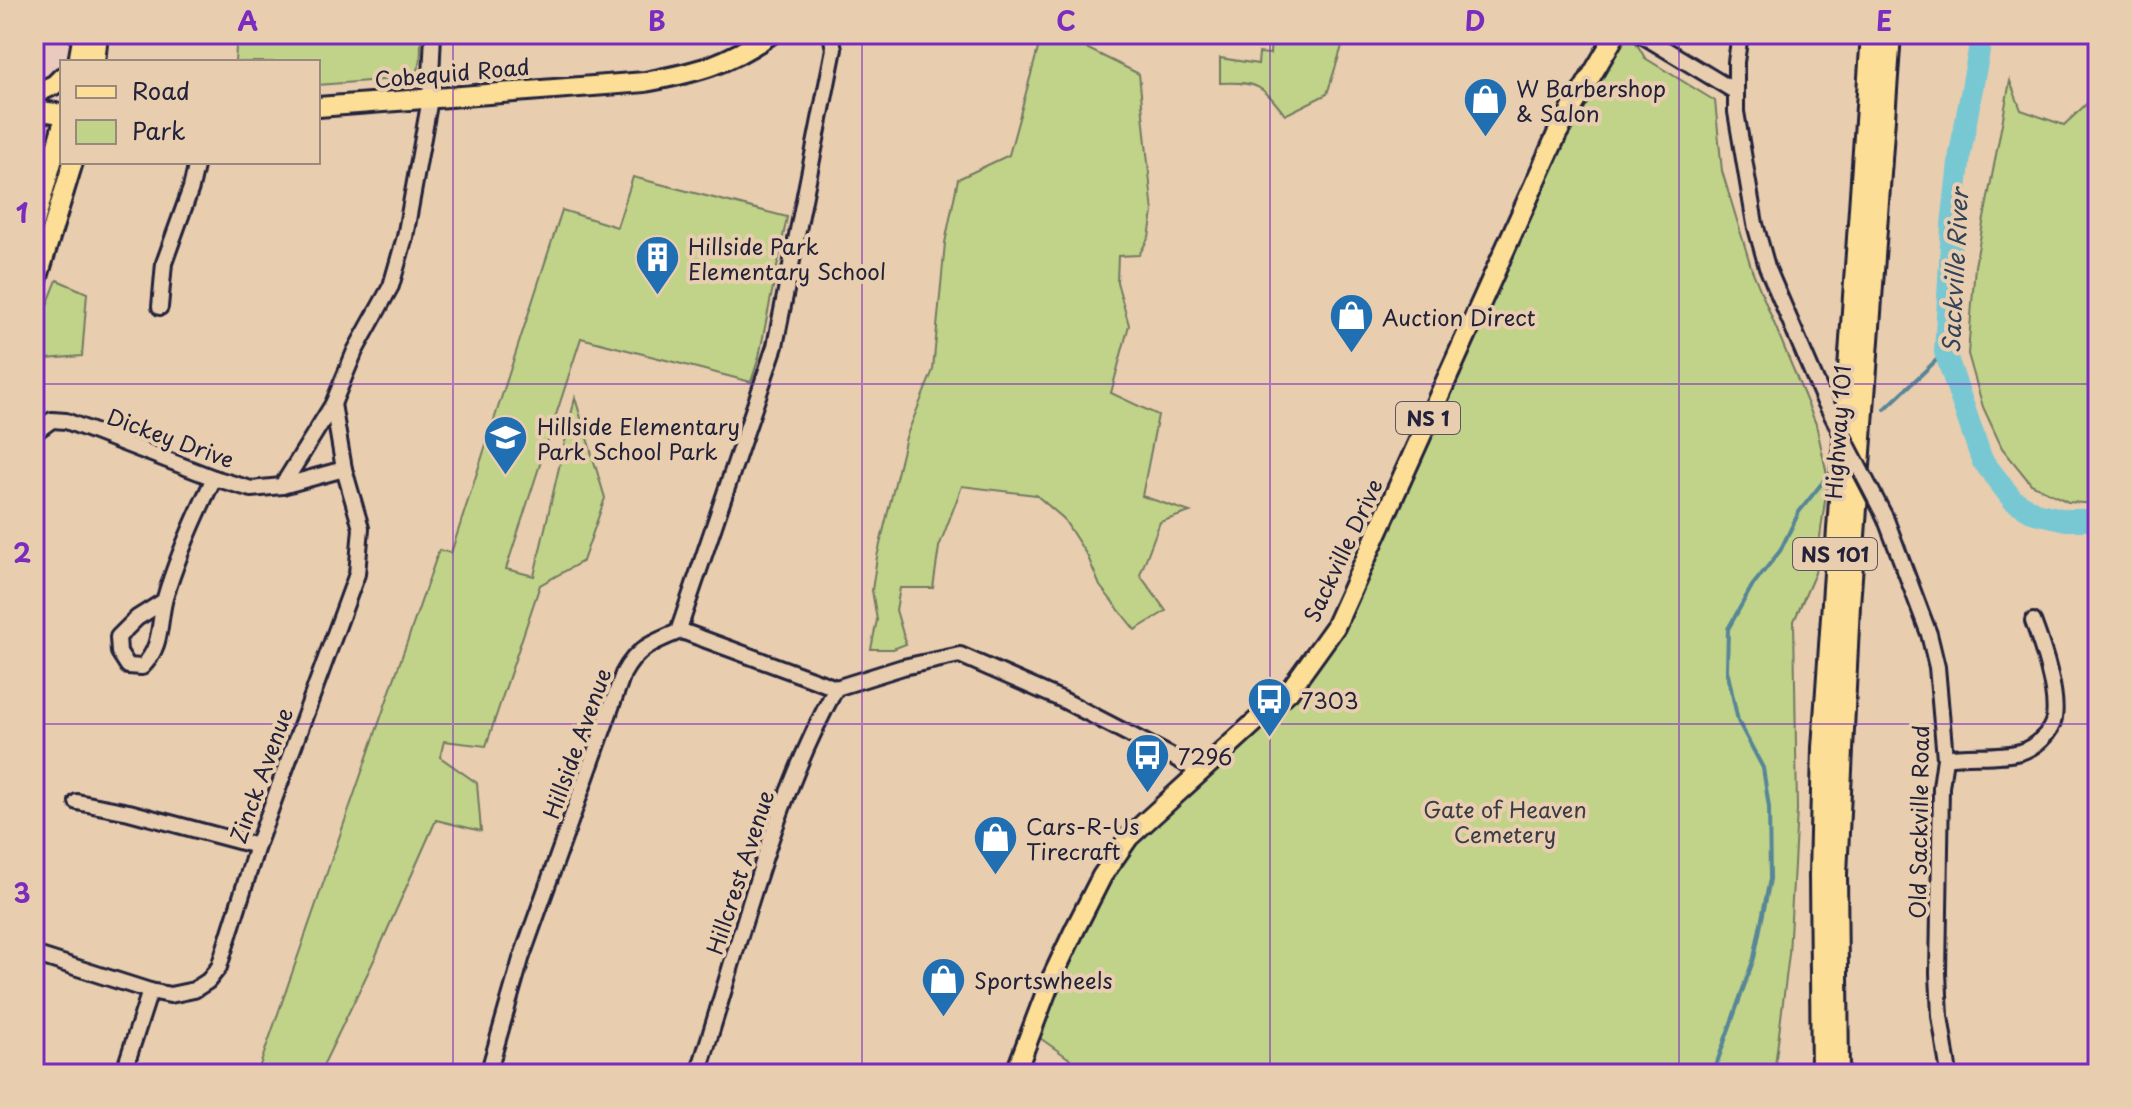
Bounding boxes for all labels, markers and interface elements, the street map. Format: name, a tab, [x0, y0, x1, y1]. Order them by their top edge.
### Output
text: A	[238, 1, 258, 40]
text: B	[648, 1, 666, 40]
text: C	[1056, 1, 1076, 40]
text: D	[1465, 1, 1485, 40]
text: E	[1876, 1, 1892, 40]
street label: Cobequid Road	[373, 49, 531, 95]
legend	[60, 60, 320, 164]
place label: W Barbershop & Salon	[1516, 71, 1666, 129]
text: Road	[132, 72, 190, 108]
shop icon: W Barbershop & Salon	[1461, 76, 1509, 139]
text: Park	[132, 112, 186, 148]
water label: Sackville River	[1932, 185, 1976, 354]
text: 1	[16, 193, 28, 232]
place label: Hillside Park Elementary School	[688, 229, 886, 287]
building icon: Hillside Park Elementary School	[633, 234, 681, 297]
shop icon: Auction Direct	[1327, 292, 1375, 355]
place label: Auction Direct	[1382, 300, 1536, 333]
street label: Highway 101	[1816, 364, 1858, 500]
street label: Dickey Drive	[103, 399, 239, 475]
road number: NS 1	[1396, 402, 1460, 434]
place label: Hillside Elementary Park School Park	[537, 409, 740, 467]
school or university icon: Hillside Elementary Park School Park	[482, 414, 530, 477]
street label: Sackville Drive	[1294, 473, 1390, 627]
text: 2	[13, 533, 31, 572]
road number: NS 101	[1793, 538, 1877, 570]
street label: Hillside Avenue	[533, 663, 619, 823]
bus stop icon: 7303	[1246, 675, 1294, 738]
place label: 7303	[1301, 683, 1358, 716]
street label: Zinck Avenue	[220, 703, 300, 847]
street label: Old Sackville Road	[1900, 725, 1936, 919]
bus stop icon: 7296	[1123, 731, 1171, 794]
place label: 7296	[1178, 739, 1232, 772]
street label: Hillcrest Avenue	[697, 786, 781, 958]
park label: Gate of Heaven Cemetery	[1423, 792, 1587, 850]
place label: Cars-R-Us Tirecraft	[1026, 809, 1139, 867]
shop icon: Cars-R-Us Tirecraft	[971, 814, 1019, 877]
text: 3	[13, 873, 31, 912]
shop icon: Sportswheels	[919, 955, 967, 1018]
place label: Sportswheels	[974, 963, 1112, 996]

